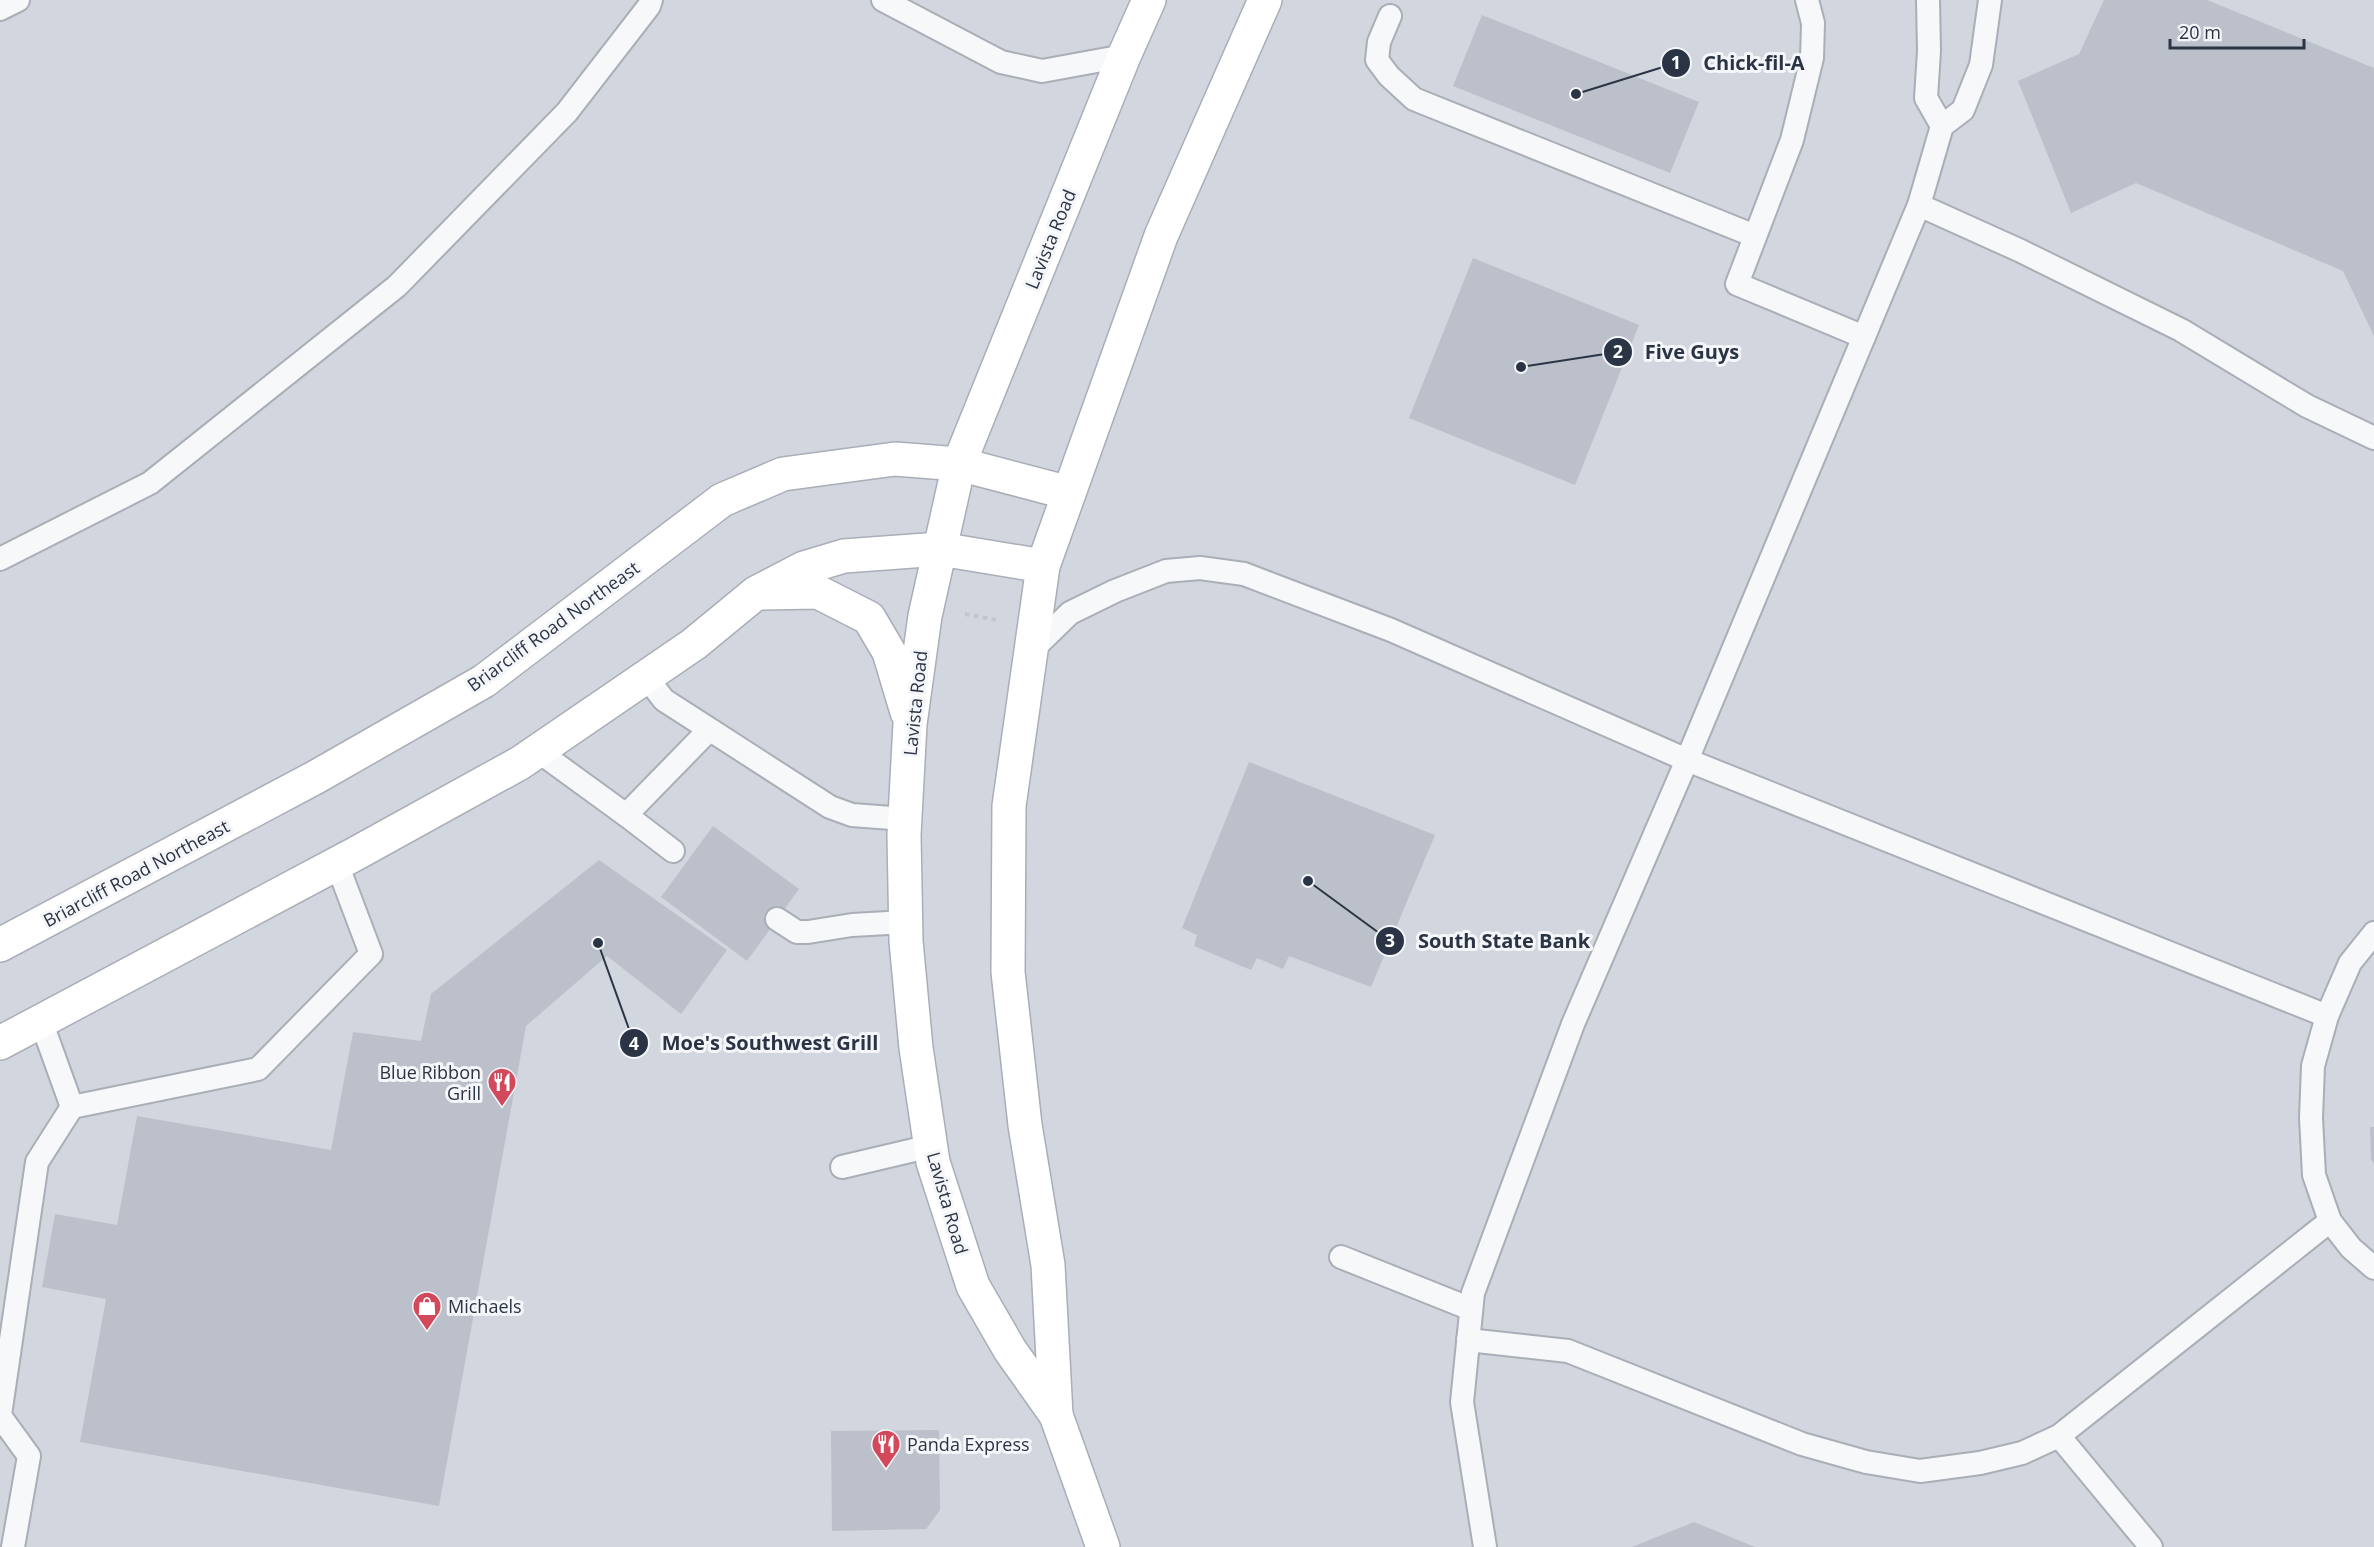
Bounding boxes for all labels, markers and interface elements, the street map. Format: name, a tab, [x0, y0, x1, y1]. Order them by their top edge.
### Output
scale bar	[2170, 12, 2304, 50]
text: 20 m	[2179, 20, 2221, 44]
callout: Chick-fil-A	[1661, 44, 1817, 82]
text: Chick-fil-A	[1703, 49, 1805, 76]
text: 1	[1671, 50, 1681, 74]
street label: Lavista Road	[1019, 186, 1081, 292]
callout: Five Guys	[1603, 333, 1751, 371]
text: Five Guys	[1645, 338, 1739, 365]
text: 2	[1613, 339, 1623, 363]
street label: Briarcliff Road Northeast	[462, 555, 644, 697]
street label: Lavista Road	[898, 649, 932, 757]
street label: Briarcliff Road Northeast	[39, 814, 233, 932]
callout: South State Bank	[1375, 922, 1602, 960]
text: South State Bank	[1418, 927, 1591, 954]
text: 3	[1385, 928, 1395, 952]
callout: Moe's Southwest Grill	[619, 1024, 890, 1062]
text: Moe's Southwest Grill	[662, 1029, 878, 1056]
text: 4	[629, 1031, 639, 1055]
place label: Blue Ribbon Grill	[379, 1060, 481, 1105]
restaurant icon: Blue Ribbon Grill	[486, 1066, 518, 1108]
street label: Lavista Road	[922, 1149, 974, 1257]
shop icon: Michaels	[411, 1290, 443, 1332]
place label: Michaels	[448, 1294, 522, 1318]
restaurant icon: Panda Express	[870, 1428, 902, 1470]
place label: Panda Express	[907, 1432, 1030, 1456]

